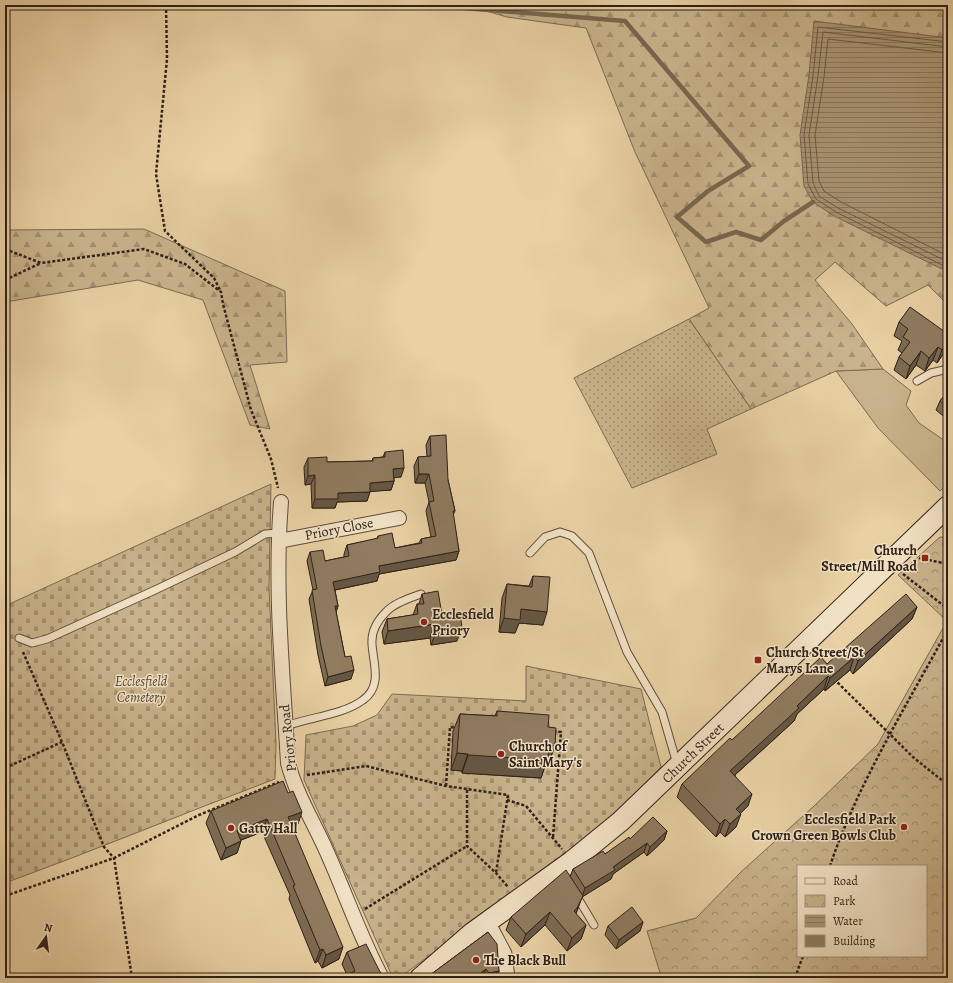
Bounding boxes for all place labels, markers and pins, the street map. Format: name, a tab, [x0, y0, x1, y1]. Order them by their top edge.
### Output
place label: Church Street/Mill Road	[821, 541, 917, 576]
marker: Church Street/Mill Road	[920, 553, 930, 563]
place label: Ecclesfield Priory	[432, 605, 495, 640]
marker: Ecclesfield Priory	[419, 617, 429, 627]
place label: Church Street/St Marys Lane	[766, 643, 864, 678]
marker: Church Street/St Marys Lane	[753, 655, 763, 665]
place label: Church of Saint Mary's	[509, 737, 582, 772]
marker: Church of Saint Mary's	[496, 749, 506, 759]
place label: Ecclesfield Park Crown Green Bowls Club	[752, 810, 897, 845]
place label: Gatty Hall	[239, 819, 298, 838]
marker: Ecclesfield Park Crown Green Bowls Club	[899, 822, 909, 832]
marker: Gatty Hall	[226, 823, 236, 833]
place label: The Black Bull	[484, 951, 566, 970]
marker: The Black Bull	[471, 955, 481, 965]

